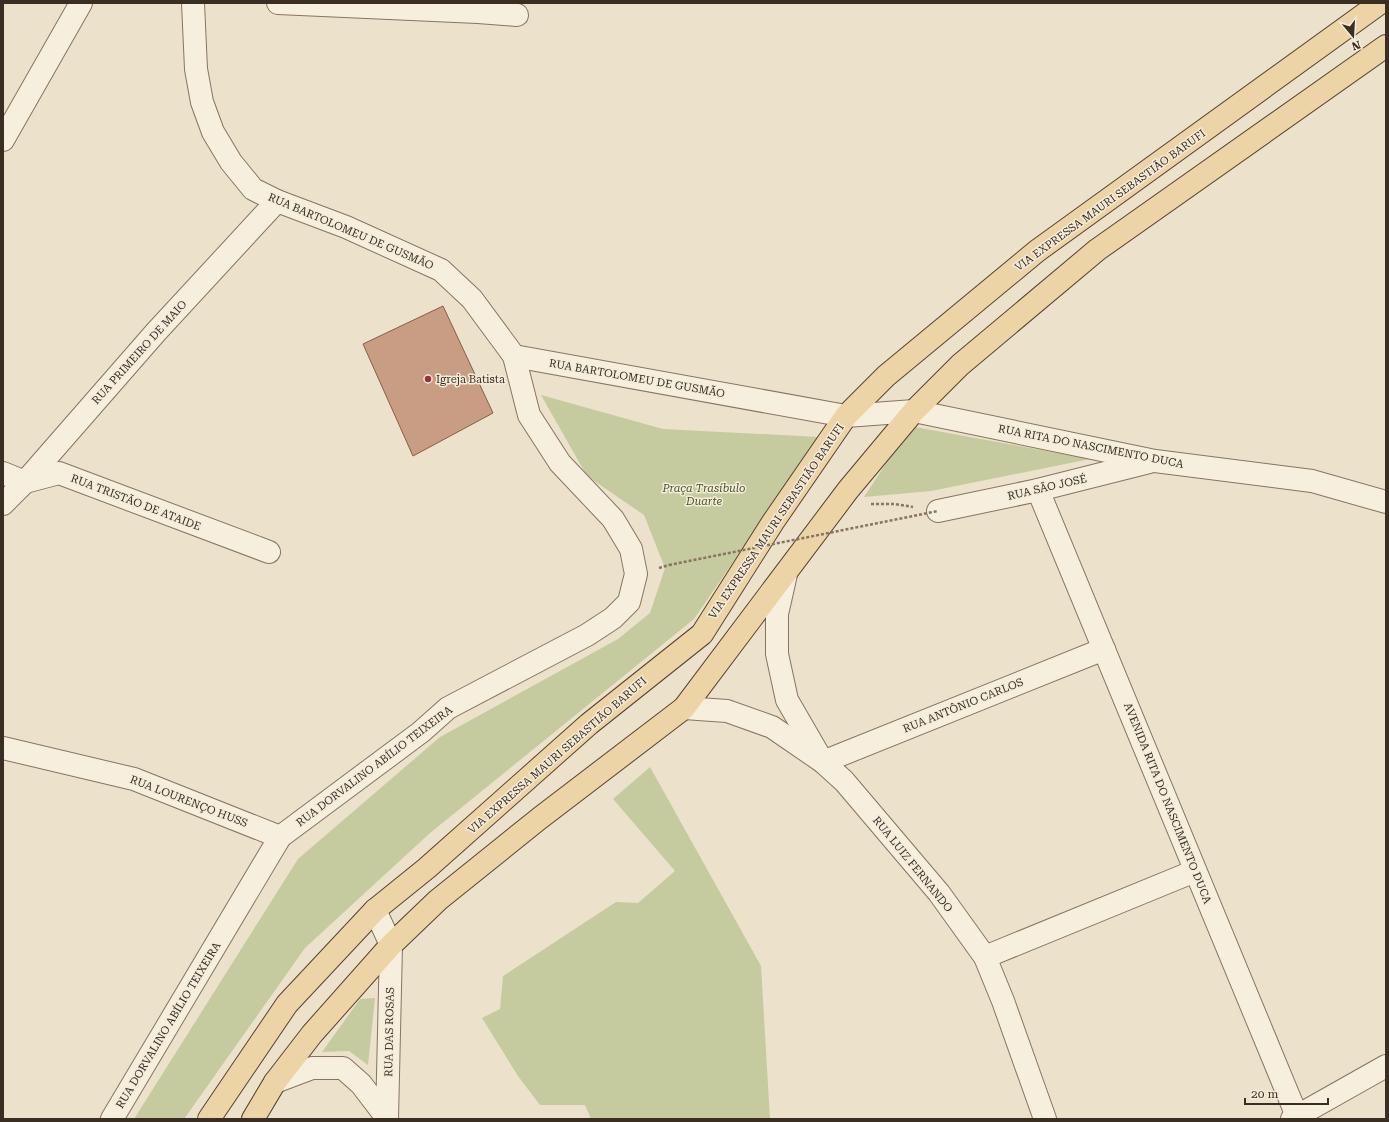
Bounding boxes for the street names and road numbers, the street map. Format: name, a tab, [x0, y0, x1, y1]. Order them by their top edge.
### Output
street label: VIA EXPRESSA MAURI SEBASTIÃO BARUFI	[1012, 127, 1208, 274]
street label: RUA BARTOLOMEU DE GUSMÃO	[266, 191, 436, 272]
street label: RUA PRIMEIRO DE MAIO	[89, 298, 190, 407]
street label: RUA BARTOLOMEU DE GUSMÃO	[548, 357, 726, 400]
street label: VIA EXPRESSA MAURI SEBASTIÃO BARUFI	[706, 421, 847, 621]
street label: RUA RITA DO NASCIMENTO DUCA	[997, 422, 1185, 471]
street label: RUA SÃO JOSÉ	[1006, 471, 1088, 503]
street label: RUA TRISTÃO DE ATAIDE	[69, 472, 203, 533]
street label: VIA EXPRESSA MAURI SEBASTIÃO BARUFI	[465, 674, 649, 837]
street label: RUA ANTÔNIO CARLOS	[901, 674, 1025, 736]
street label: AVENIDA RITA DO NASCIMENTO DUCA	[1121, 701, 1214, 906]
street label: RUA DORVALINO ABÍLIO TEIXEIRA	[293, 702, 455, 829]
street label: RUA LOURENÇO HUSS	[128, 773, 250, 830]
street label: RUA LUIZ FERNANDO	[870, 814, 955, 915]
street label: RUA DORVALINO ABÍLIO TEIXEIRA	[113, 939, 224, 1111]
street label: RUA DAS ROSAS	[382, 987, 397, 1077]

